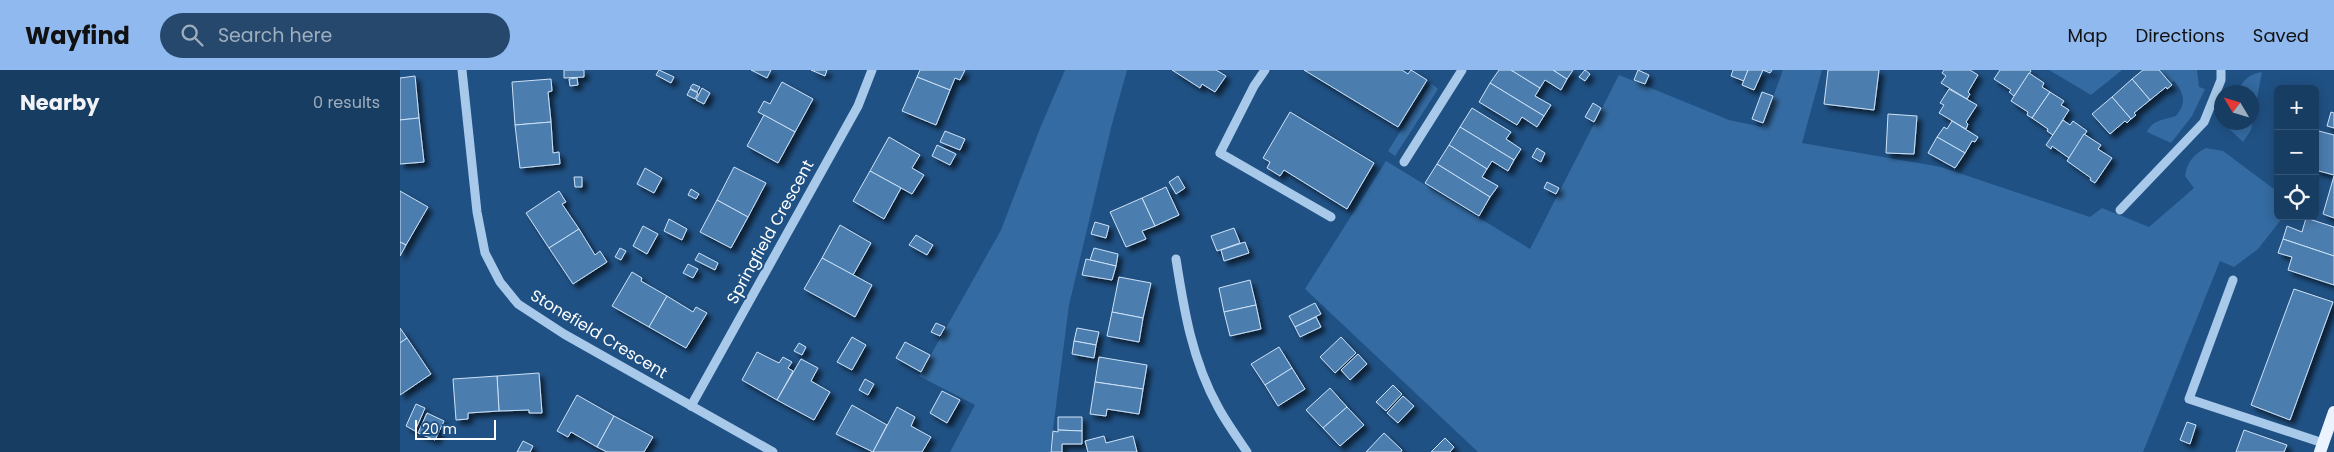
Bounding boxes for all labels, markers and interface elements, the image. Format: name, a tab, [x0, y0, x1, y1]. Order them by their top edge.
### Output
search box	[160, 13, 510, 58]
text: Wayfind	[25, 19, 130, 52]
icon: search	[178, 21, 206, 49]
text: Search here	[218, 22, 332, 49]
text: Map	[2068, 23, 2107, 48]
text: Directions	[2135, 23, 2225, 48]
text: Saved	[2253, 23, 2309, 48]
north arrow	[2214, 85, 2259, 130]
map controls	[2274, 85, 2319, 220]
button: +	[2274, 85, 2319, 130]
text: Nearby	[20, 88, 100, 117]
text: 0 results	[313, 91, 380, 114]
button: −	[2274, 130, 2319, 175]
street label: Springfield Crescent	[721, 156, 819, 308]
button: locate	[2274, 175, 2319, 220]
street label: Stonefield Crescent	[526, 284, 672, 384]
scale bar	[415, 417, 496, 440]
text: 20 m	[422, 419, 457, 439]

